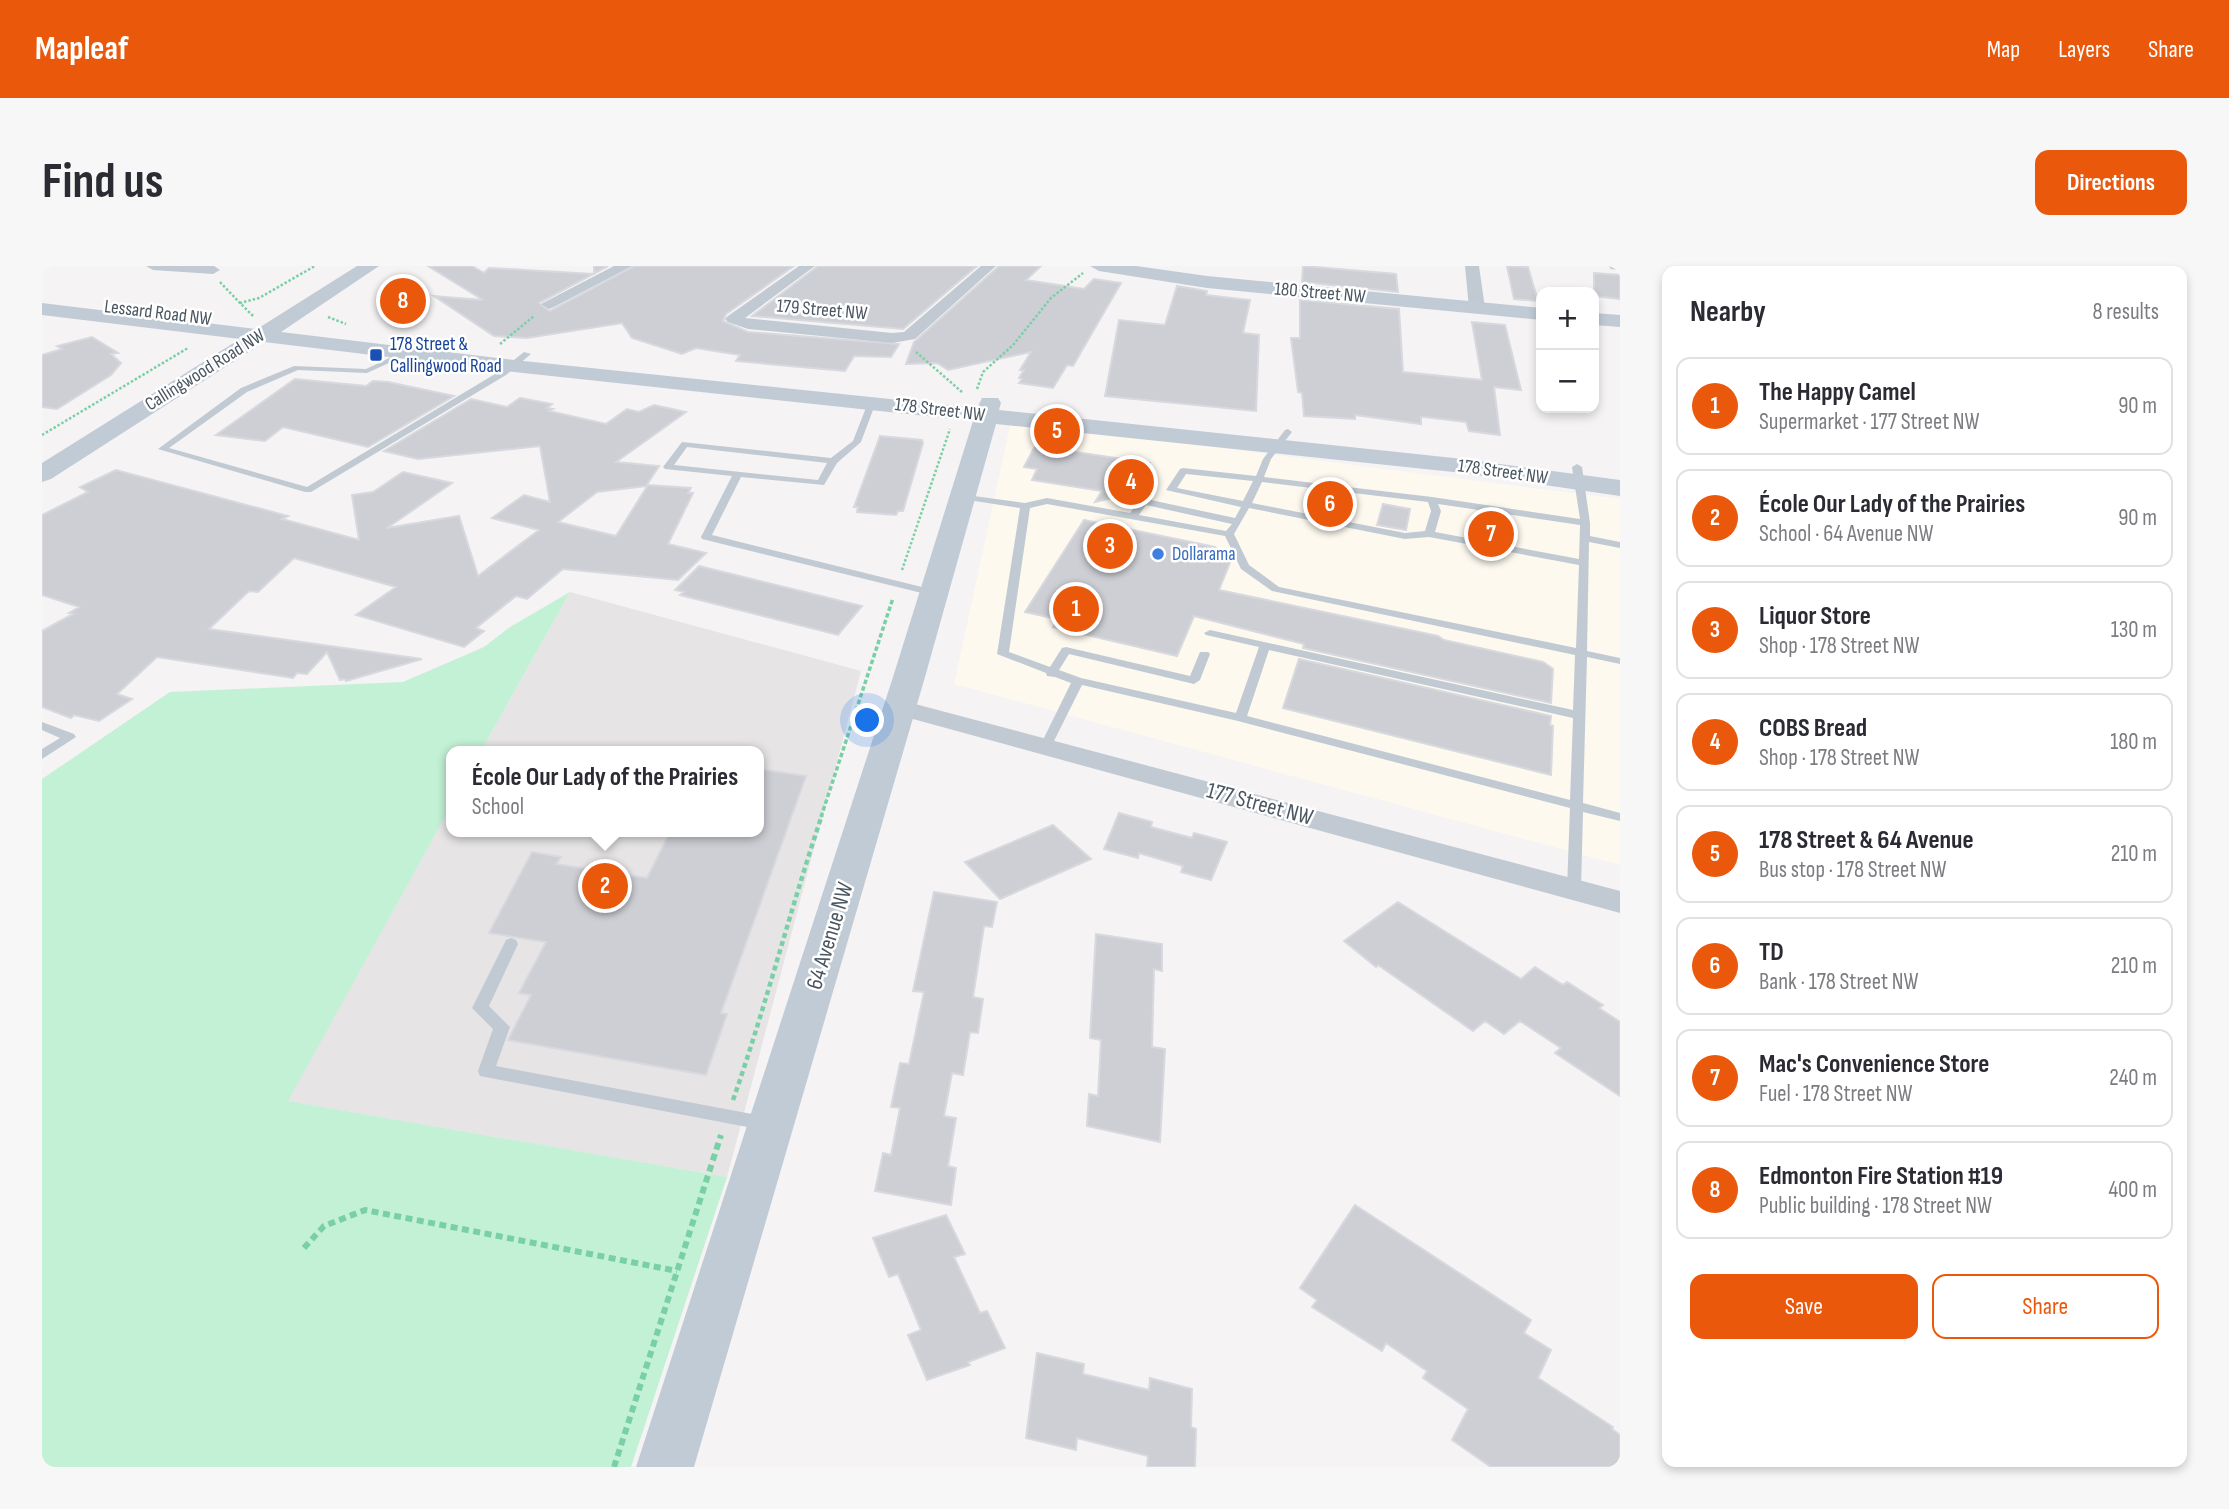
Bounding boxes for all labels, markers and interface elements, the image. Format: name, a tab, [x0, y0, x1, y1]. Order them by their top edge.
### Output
text: Mapleaf	[35, 29, 128, 69]
text: Map	[1987, 35, 2020, 64]
text: Layers	[2058, 35, 2110, 64]
text: Share	[2148, 35, 2194, 64]
button: Directions	[2035, 150, 2187, 215]
text: Find us	[42, 153, 164, 212]
pin: 8	[380, 275, 426, 327]
street label: 180 Street NW	[1273, 278, 1367, 309]
map controls	[1536, 287, 1599, 413]
button: +	[1536, 287, 1599, 350]
text: Nearby	[1690, 294, 1766, 330]
street label: Lessard Road NW	[103, 295, 214, 331]
street label: 179 Street NW	[776, 295, 869, 325]
text: 8 results	[2093, 298, 2159, 326]
street label: Callingwood Road NW	[141, 324, 270, 416]
place label: 178 Street & Callingwood Road	[390, 333, 502, 378]
marker: 178 Street & Callingwood Road	[368, 347, 384, 363]
button: −	[1536, 350, 1599, 413]
text: The Happy Camel	[1759, 377, 1916, 408]
text: 1	[1710, 392, 1720, 420]
text: 90 m	[2118, 392, 2157, 420]
street label: 178 Street NW	[894, 393, 987, 427]
pin: 5	[1034, 405, 1080, 457]
text: Supermarket · 177 Street NW	[1759, 408, 1980, 436]
street label: 178 Street NW	[1457, 454, 1550, 490]
pin: 4	[1108, 456, 1154, 508]
pin: 6	[1307, 478, 1353, 530]
text: École Our Lady of the Prairies	[1759, 489, 2025, 520]
text: 2	[1710, 504, 1720, 532]
text: 90 m	[2118, 504, 2157, 532]
pin: 7	[1468, 508, 1514, 560]
pin: 3	[1087, 520, 1133, 572]
text: School · 64 Avenue NW	[1759, 520, 1933, 548]
place label: Dollarama	[1172, 543, 1236, 566]
marker: Dollarama	[1150, 546, 1166, 562]
pin: 1	[1053, 583, 1099, 635]
text: Liquor Store	[1759, 601, 1871, 632]
text: 3	[1710, 616, 1720, 644]
text: 130 m	[2111, 616, 2157, 644]
text: Shop · 178 Street NW	[1759, 632, 1919, 660]
your location	[850, 703, 884, 737]
text: COBS Bread	[1759, 713, 1867, 744]
text: 4	[1710, 728, 1720, 756]
text: 180 m	[2110, 728, 2157, 756]
text: Shop · 178 Street NW	[1759, 744, 1919, 772]
popup	[446, 746, 764, 837]
text: École Our Lady of the Prairies	[472, 762, 738, 793]
street label: 177 Street NW	[1204, 776, 1316, 832]
text: School	[472, 793, 524, 821]
text: 178 Street & 64 Avenue	[1759, 825, 1974, 856]
text: 5	[1710, 840, 1720, 868]
text: 210 m	[2111, 840, 2157, 868]
text: Bus stop · 178 Street NW	[1759, 856, 1947, 884]
pin: 2	[582, 860, 628, 912]
street label: 64 Avenue NW	[800, 879, 860, 993]
text: TD	[1759, 937, 1784, 968]
text: 6	[1710, 952, 1720, 980]
text: 210 m	[2111, 952, 2157, 980]
text: Bank · 178 Street NW	[1759, 968, 1918, 996]
text: Mac's Convenience Store	[1759, 1049, 1989, 1080]
text: 7	[1710, 1064, 1720, 1092]
text: 240 m	[2109, 1064, 2157, 1092]
text: Fuel · 178 Street NW	[1759, 1080, 1912, 1108]
text: Edmonton Fire Station #19	[1759, 1161, 2003, 1192]
text: 8	[1710, 1176, 1720, 1204]
text: 400 m	[2108, 1176, 2157, 1204]
text: Public building · 178 Street NW	[1759, 1192, 1992, 1220]
button: Save	[1690, 1274, 1918, 1339]
button: Share	[1932, 1274, 2159, 1339]

